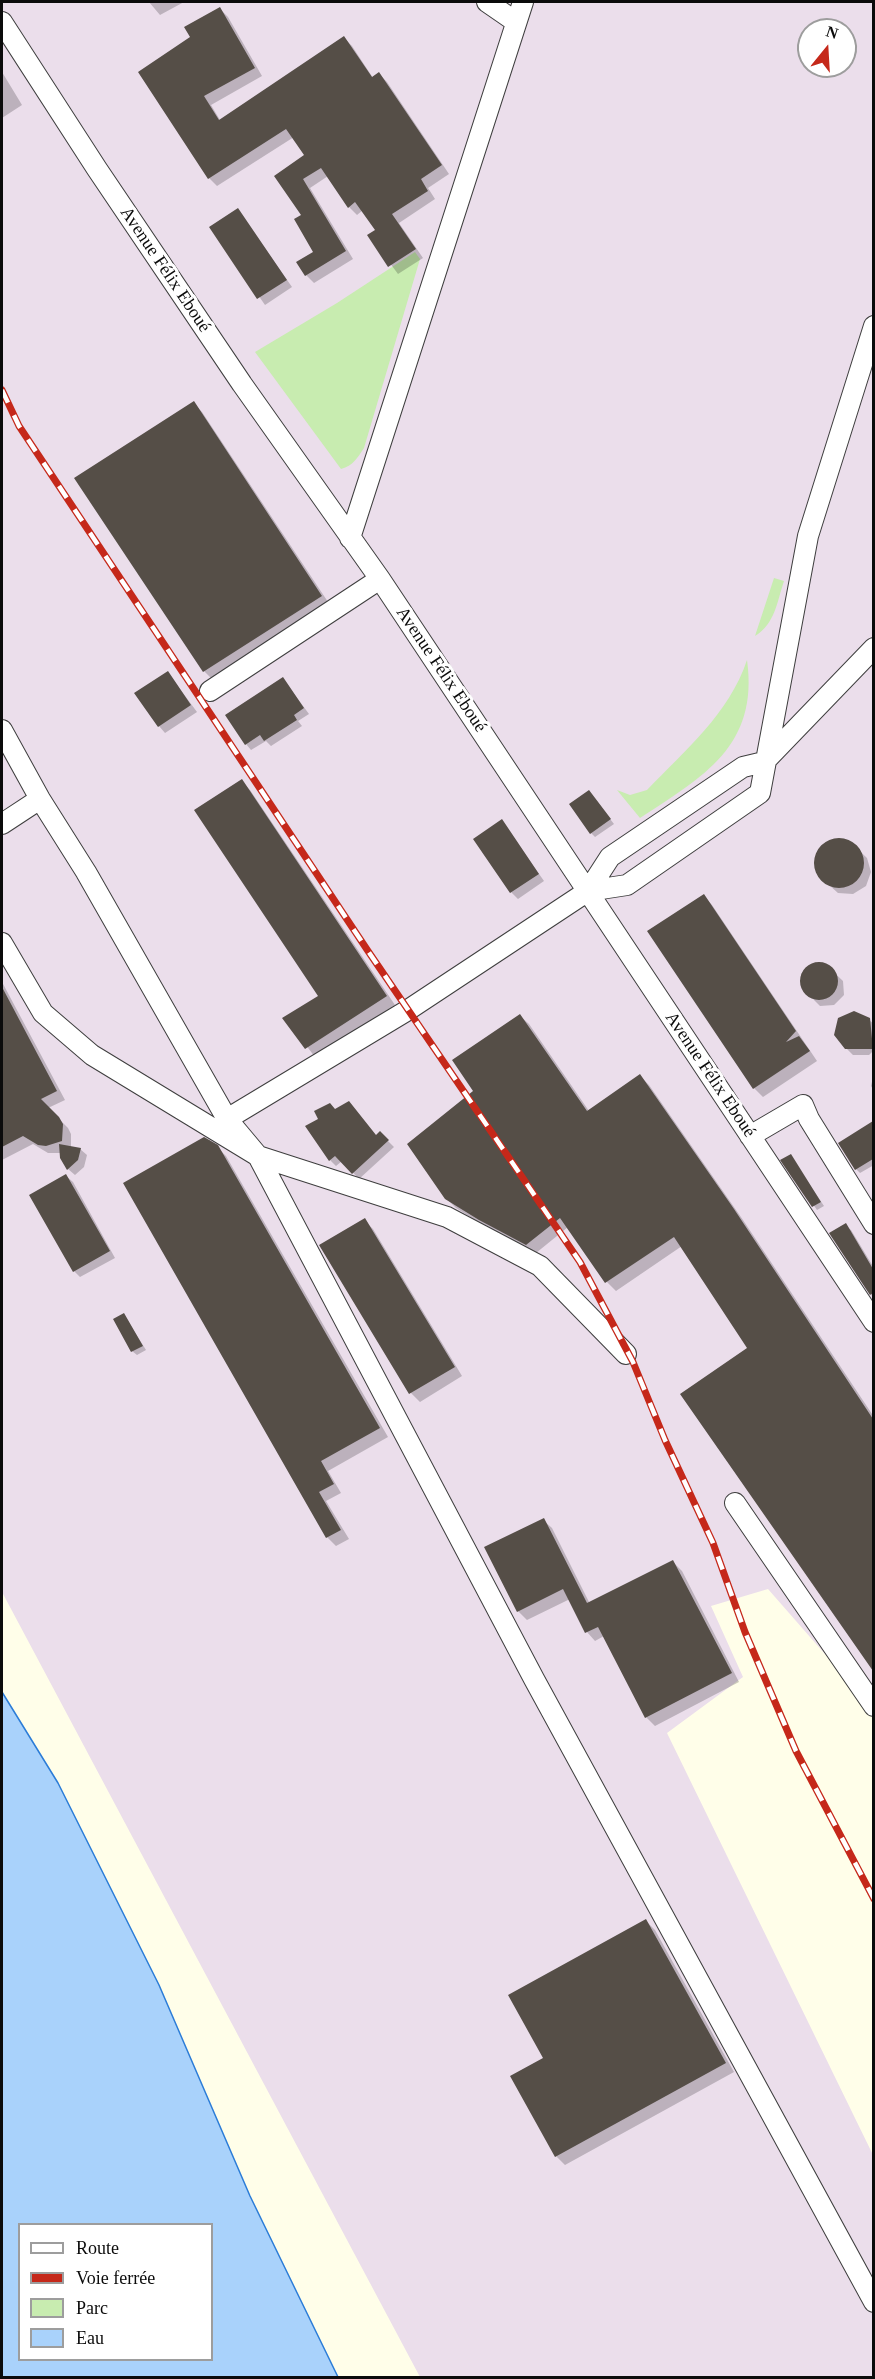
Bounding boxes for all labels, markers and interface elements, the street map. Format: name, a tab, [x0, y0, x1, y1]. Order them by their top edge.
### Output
north arrow	[797, 18, 857, 78]
text: N	[824, 22, 840, 42]
street label: Avenue Félix Eboué	[111, 197, 219, 343]
street label: Avenue Félix Eboué	[387, 597, 495, 743]
street label: Avenue Félix Eboué	[656, 1002, 764, 1148]
legend	[18, 2223, 213, 2361]
text: Route	[76, 2238, 119, 2258]
text: Voie ferrée	[76, 2268, 155, 2288]
text: Parc	[76, 2298, 108, 2318]
text: Eau	[76, 2328, 104, 2348]

